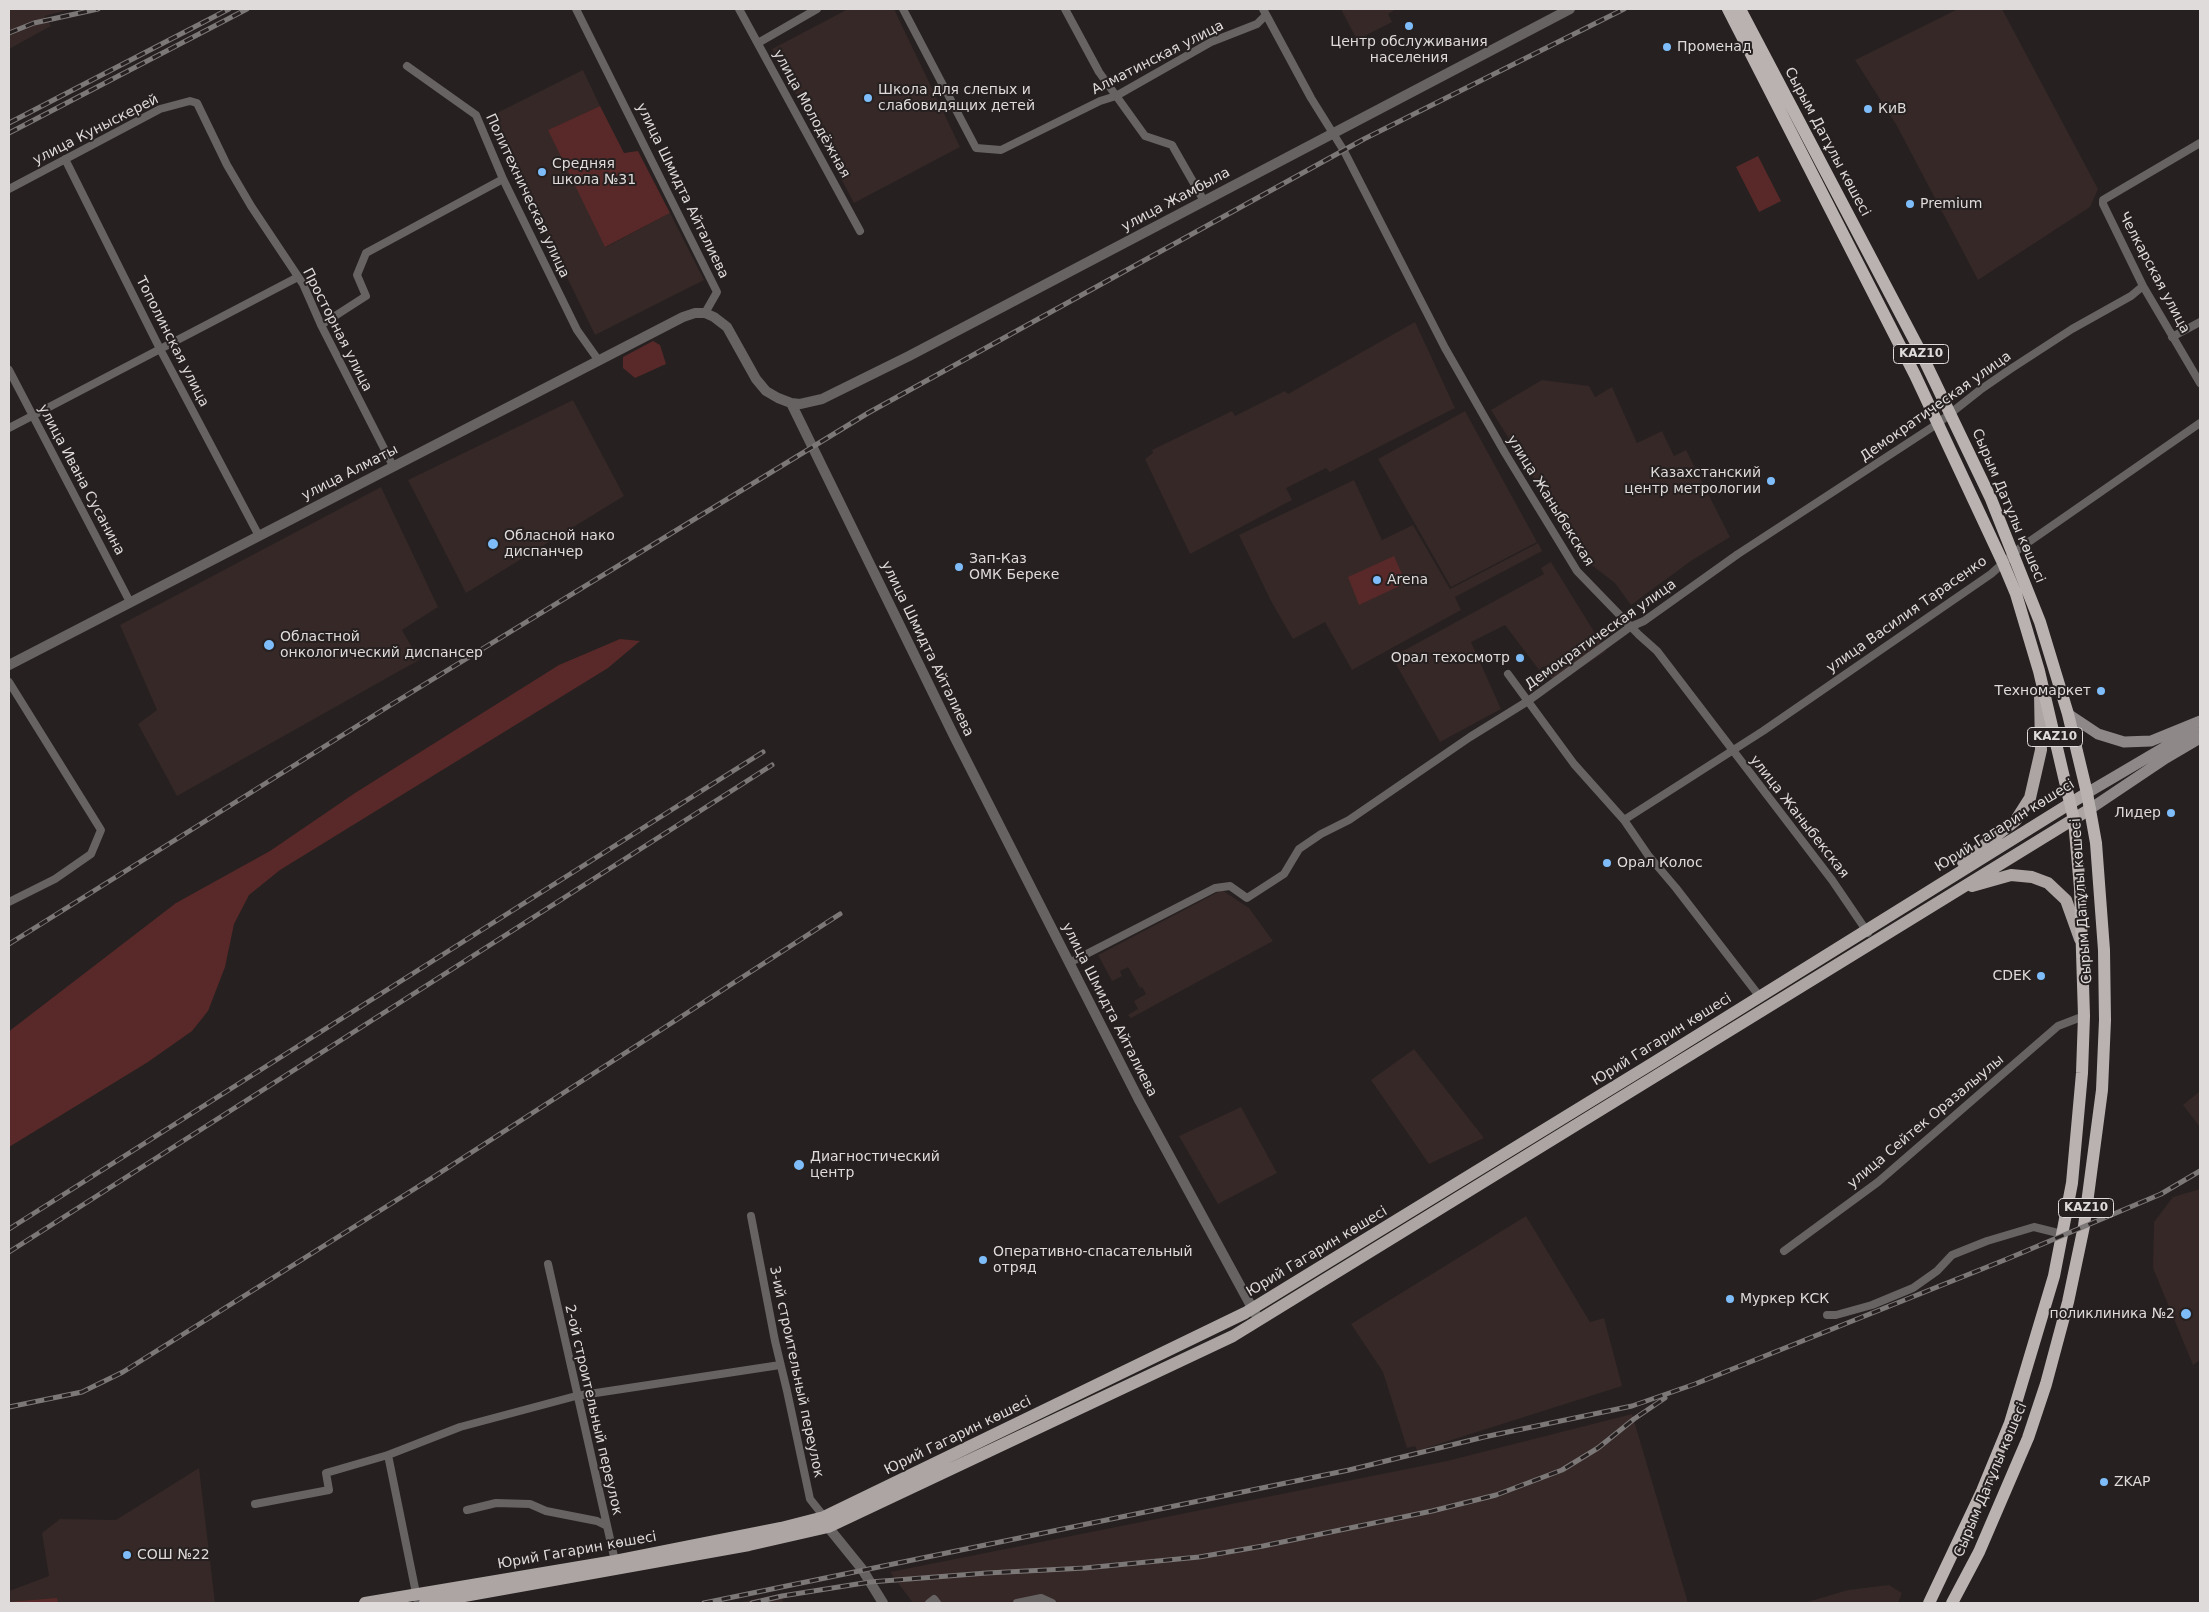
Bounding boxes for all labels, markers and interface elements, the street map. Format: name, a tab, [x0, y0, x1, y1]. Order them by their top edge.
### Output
street label: Алматинская улица	[1089, 17, 1227, 99]
marker: Центр обслуживания наcеления	[1403, 20, 1415, 32]
place label: Центр обслуживания наcеления	[1330, 34, 1488, 66]
place label: Променад	[1677, 39, 1752, 55]
marker: Променад	[1661, 41, 1673, 53]
street label: улица Молодёжная	[769, 47, 853, 181]
street label: Сырым Датұлы көшесі	[1781, 65, 1873, 219]
place label: Школа для слепых и слабовидящих детей	[878, 82, 1035, 114]
street label: улица Куныскерей	[30, 91, 162, 169]
marker: Школа для слепых и слабовидящих детей	[862, 92, 874, 104]
street label: улица Шмидта Айталиева	[632, 100, 732, 282]
place label: КиВ	[1878, 101, 1907, 117]
marker: КиВ	[1862, 103, 1874, 115]
street label: Политехническая улица	[481, 111, 573, 281]
place label: Средняя школа №31	[552, 156, 636, 188]
street label: улица Жамбыла	[1119, 164, 1233, 236]
marker: Средняя школа №31	[536, 166, 548, 178]
place label: Premium	[1920, 196, 1982, 212]
marker: Premium	[1904, 198, 1916, 210]
street label: Челкарская улица	[2115, 209, 2193, 337]
street label: Просторная улица	[299, 265, 375, 395]
street label: Тополинская улица	[132, 274, 212, 410]
road number: KAZ10	[1894, 344, 1948, 364]
street label: Демократическая улица	[1857, 348, 2015, 466]
street label: улица Ивана Сусанина	[34, 402, 128, 558]
street label: Сырым Датұлы көшесі	[1968, 426, 2048, 586]
street label: улица Жаныбекская	[1503, 432, 1597, 570]
street label: улица Алматы	[299, 442, 401, 504]
place label: Казахстанский центр метрологии	[1624, 465, 1761, 498]
marker: Казахстанский центр метрологии	[1765, 475, 1777, 487]
place label: Обласной нако диспанчер	[504, 528, 615, 560]
marker: Обласной нако диспанчер	[486, 537, 500, 551]
place label: Зап-Каз ОМК Береке	[969, 551, 1059, 584]
street label: улица Василия Тарасенко	[1824, 553, 1990, 677]
street label: улица Шмидта Айталиева	[877, 558, 977, 740]
marker: Зап-Каз ОМК Береке	[953, 561, 965, 573]
place label: Arena	[1387, 572, 1428, 588]
marker: Arena	[1371, 574, 1383, 586]
street label: Демократическая улица	[1522, 576, 1680, 694]
place label: Областной онкологический диспансер	[280, 629, 483, 662]
marker: Областной онкологический диспансер	[262, 638, 276, 652]
place label: Орал техосмотр	[1391, 650, 1510, 666]
marker: Орал техосмотр	[1514, 652, 1526, 664]
place label: Техномаркет	[1995, 683, 2091, 699]
marker: Техномаркет	[2095, 685, 2107, 697]
road number: KAZ10	[2028, 728, 2082, 746]
street label: улица Жаныбекская	[1746, 752, 1852, 882]
street label: Юрий Гагарин көшесі	[1932, 776, 2078, 876]
place label: Лидер	[2114, 805, 2161, 821]
marker: Лидер	[2165, 807, 2177, 819]
street label: Сырым Датұлы көшесі	[2068, 818, 2096, 984]
place label: Орал Колос	[1617, 855, 1703, 871]
marker: Орал Колос	[1601, 857, 1613, 869]
street label: улица Шмидта Айталиева	[1058, 920, 1160, 1100]
place label: CDEK	[1992, 968, 2031, 984]
marker: CDEK	[2035, 970, 2047, 982]
street label: Юрий Гагарин көшесі	[1589, 990, 1735, 1090]
street label: улица Сейтек Оразалыулы	[1844, 1052, 2008, 1192]
place label: Диагностический центр	[810, 1149, 940, 1182]
marker: Диагностический центр	[792, 1158, 806, 1172]
road number: KAZ10	[2058, 1198, 2114, 1218]
street label: Юрий Гагарин көшесі	[1244, 1203, 1390, 1301]
place label: Оперативно-спасательный отряд	[993, 1244, 1193, 1276]
marker: Оперативно-спасательный отряд	[977, 1254, 989, 1266]
street label: 3-ий строительный переулок	[765, 1264, 827, 1480]
place label: Муркер КСК	[1740, 1291, 1829, 1307]
marker: Муркер КСК	[1724, 1293, 1736, 1305]
street label: 2-ой строительный переулок	[561, 1303, 625, 1517]
place label: поликлиника №2	[2050, 1306, 2175, 1322]
marker: поликлиника №2	[2179, 1307, 2193, 1321]
street label: Юрий Гагарин көшесі	[882, 1393, 1034, 1479]
street label: Сырым Датұлы көшесі	[1951, 1400, 2031, 1560]
place label: ZKAP	[2114, 1474, 2151, 1490]
marker: ZKAP	[2098, 1476, 2110, 1488]
street label: Юрий Гагарин көшесі	[496, 1529, 658, 1573]
place label: СОШ №22	[137, 1547, 210, 1563]
marker: СОШ №22	[121, 1549, 133, 1561]

